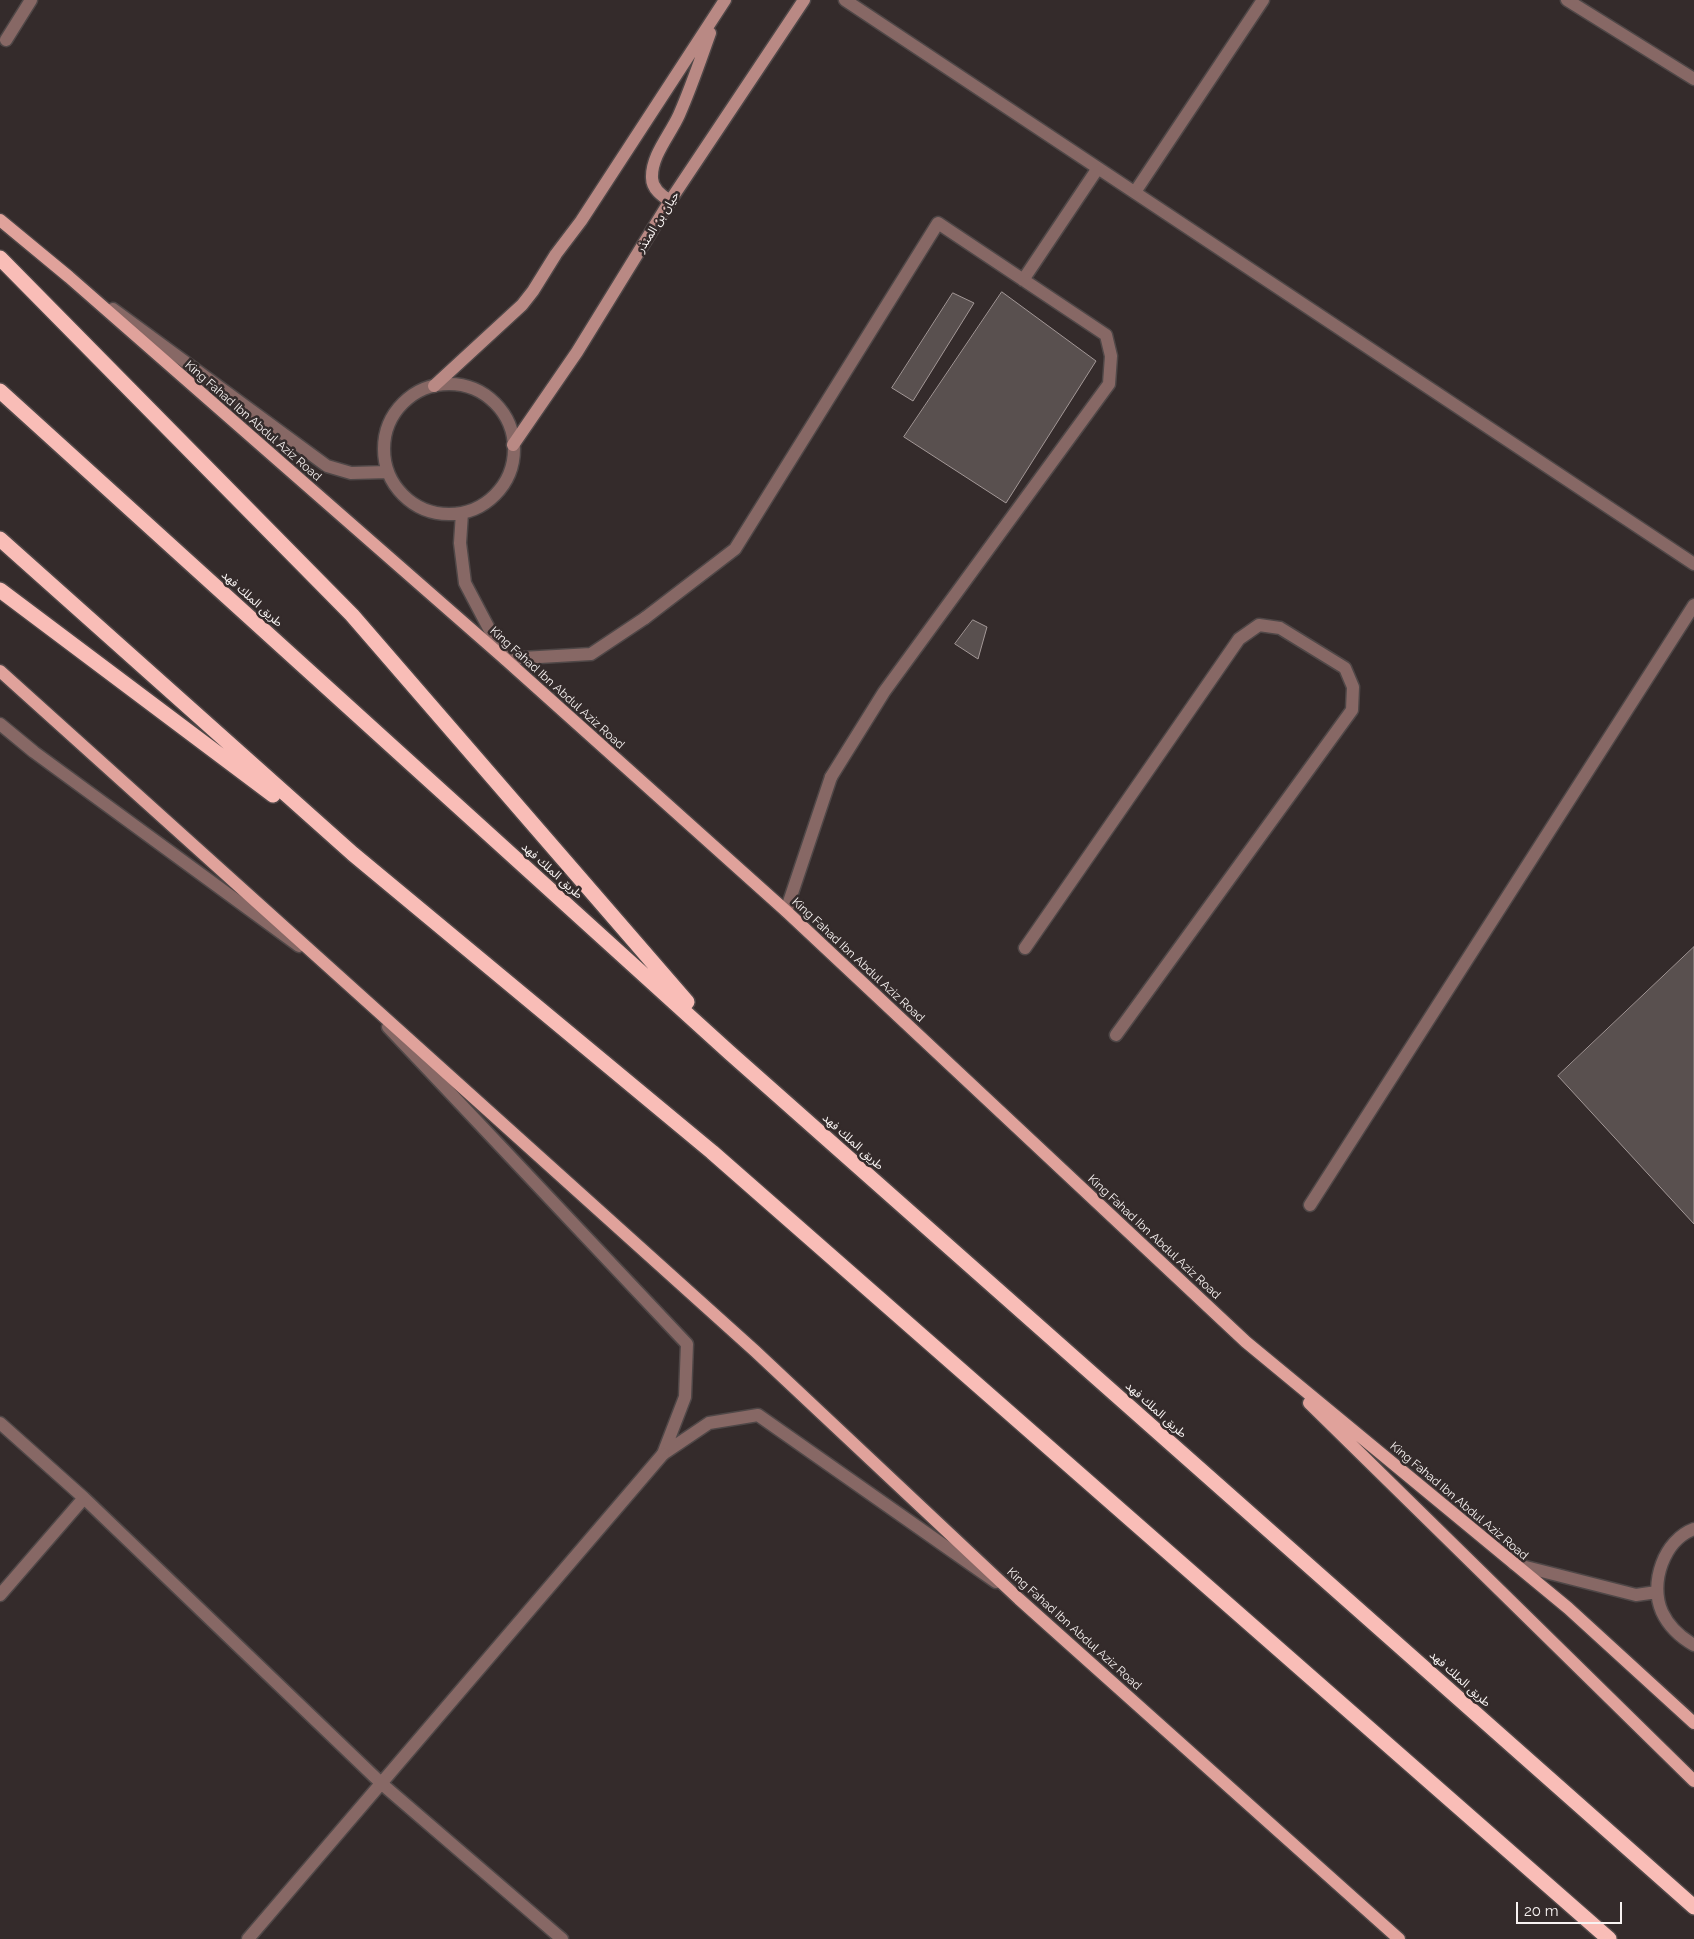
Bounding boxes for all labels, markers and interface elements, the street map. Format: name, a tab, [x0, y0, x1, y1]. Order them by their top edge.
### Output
street label: حيان بن المنذر	[634, 189, 682, 255]
street label: King Fahad Ibn Abdul Aziz Road	[182, 358, 324, 484]
street label: طريق الملك فهد	[218, 568, 286, 630]
street label: King Fahad Ibn Abdul Aziz Road	[487, 624, 627, 752]
street label: طريق الملك فهد	[518, 840, 586, 902]
street label: King Fahad Ibn Abdul Aziz Road	[789, 895, 927, 1025]
street label: طريق الملك فهد	[819, 1111, 887, 1173]
street label: King Fahad Ibn Abdul Aziz Road	[1085, 1172, 1223, 1302]
street label: طريق الملك فهد	[1122, 1379, 1190, 1441]
street label: King Fahad Ibn Abdul Aziz Road	[1387, 1439, 1531, 1563]
street label: King Fahad Ibn Abdul Aziz Road	[1004, 1565, 1144, 1693]
street label: طريق الملك فهد	[1426, 1648, 1494, 1710]
scale bar	[1519, 1892, 1625, 1924]
text: 20 m	[1524, 1902, 1559, 1920]

